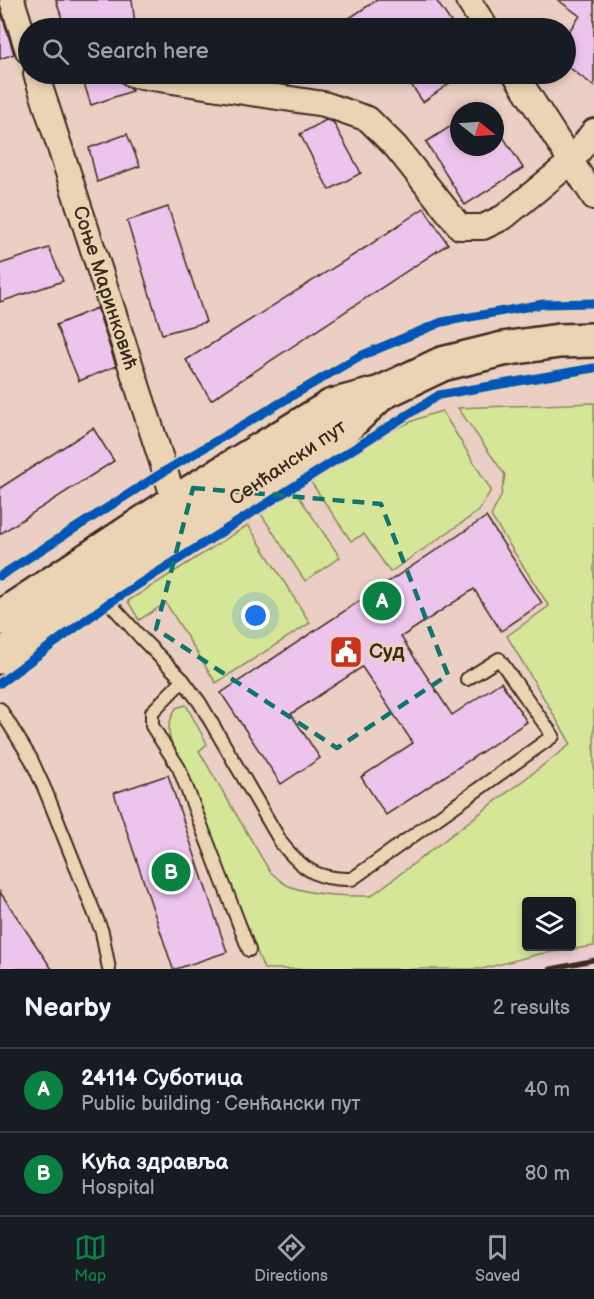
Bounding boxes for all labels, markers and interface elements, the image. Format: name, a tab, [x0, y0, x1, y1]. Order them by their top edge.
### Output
search box	[18, 18, 576, 84]
icon: search	[39, 35, 72, 68]
text: Search here	[87, 38, 209, 65]
north arrow	[450, 102, 504, 156]
street label: Соње Маринковић	[67, 203, 143, 373]
street label: Сенћански пут	[225, 415, 352, 511]
pin: A	[362, 578, 401, 624]
your location	[241, 601, 270, 630]
public building icon: Суд	[328, 634, 364, 670]
place label: Суд	[369, 640, 405, 664]
pin: B	[152, 850, 190, 894]
map controls	[522, 897, 576, 951]
button: layers	[522, 897, 576, 951]
text: Nearby	[24, 993, 111, 1024]
text: 2 results	[493, 996, 570, 1020]
text: 24114 Суботица	[81, 1065, 243, 1092]
text: A	[37, 1078, 50, 1102]
text: 40 m	[524, 1078, 570, 1102]
text: Public building · Сенћански пут	[81, 1092, 361, 1116]
text: Кућа здравља	[81, 1149, 228, 1176]
text: B	[36, 1162, 51, 1186]
text: 80 m	[525, 1162, 570, 1186]
text: Hospital	[81, 1176, 154, 1200]
tab: Map	[74, 1231, 107, 1286]
tab: Directions	[254, 1231, 328, 1286]
tab: Saved	[475, 1231, 520, 1286]

